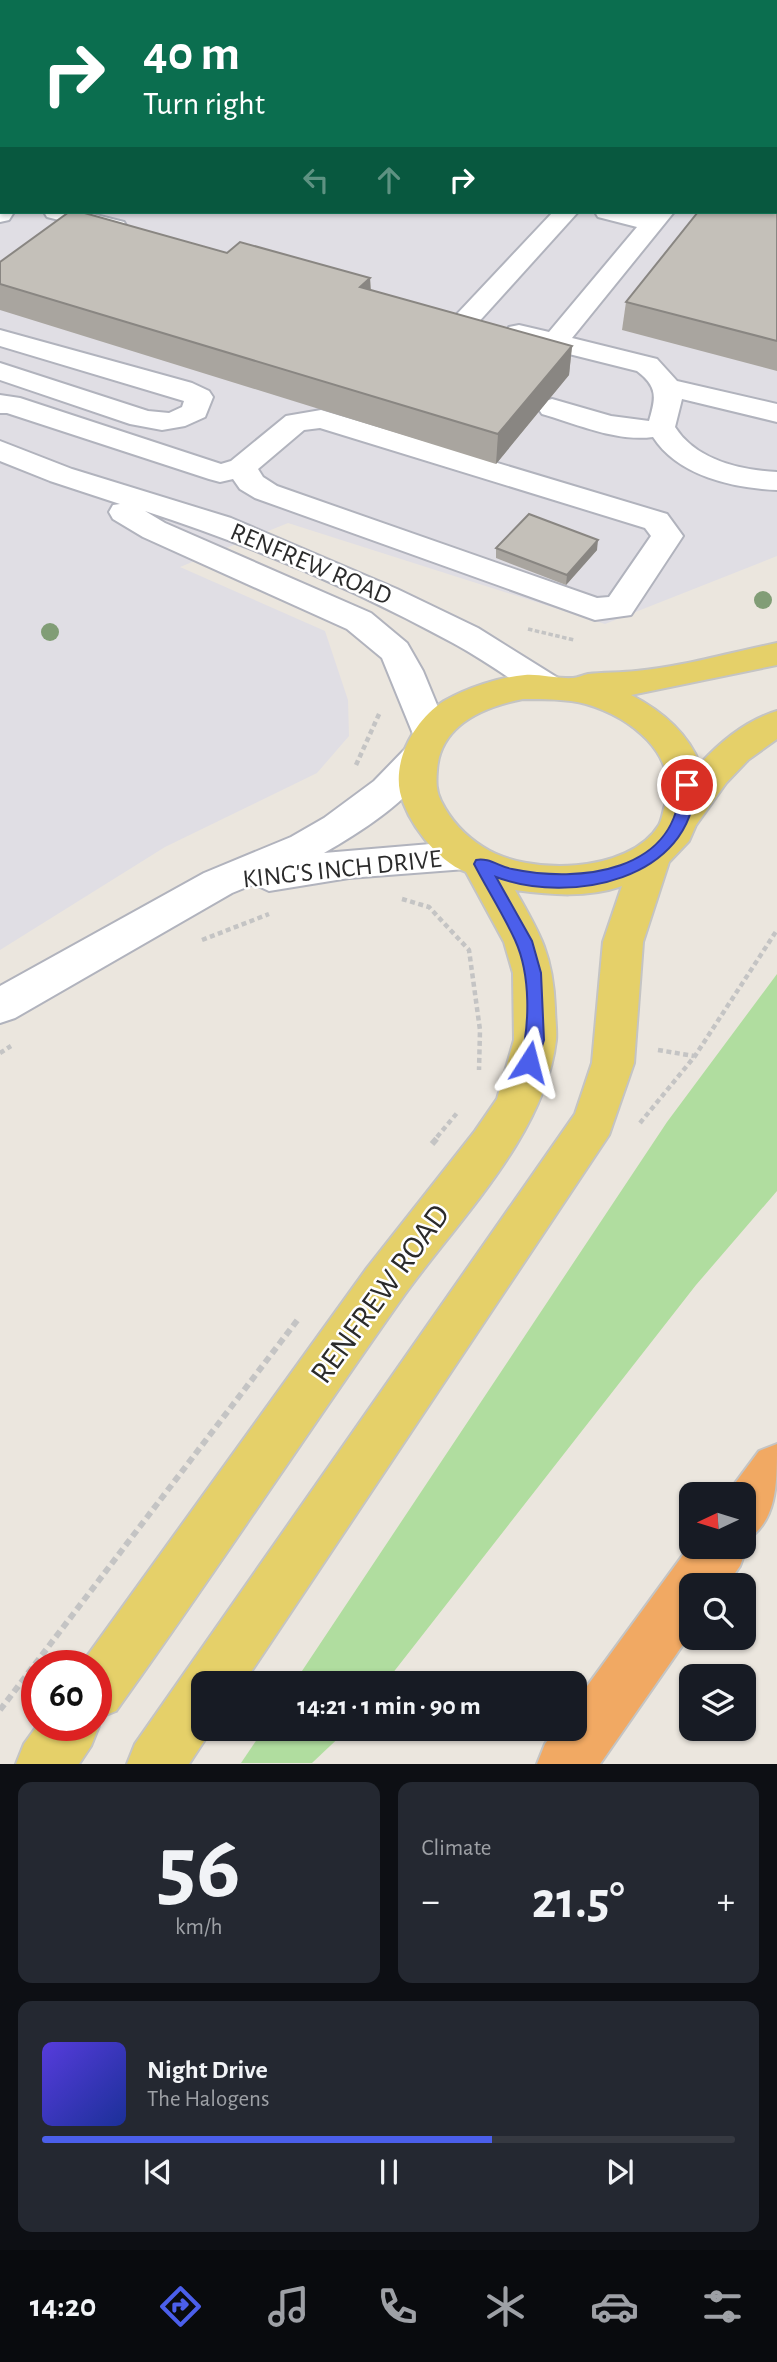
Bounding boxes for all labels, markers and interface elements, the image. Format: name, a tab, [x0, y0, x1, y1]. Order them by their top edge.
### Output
icon: right	[28, 28, 119, 119]
text: 40 m	[143, 30, 240, 79]
text: Turn right	[143, 88, 265, 120]
icon: left	[297, 161, 335, 199]
icon: ahead	[370, 161, 408, 199]
icon: right	[443, 161, 481, 199]
street label: RENFREW ROAD	[226, 518, 396, 610]
pin	[657, 755, 717, 815]
icon: arrive	[668, 766, 706, 804]
street label: KING'S INCH DRIVE	[241, 846, 443, 892]
position arrow	[492, 1025, 566, 1099]
street label: RENFREW ROAD	[305, 1199, 455, 1389]
north arrow	[679, 1482, 756, 1559]
map controls	[679, 1482, 756, 1741]
button: search	[679, 1573, 756, 1650]
speed limit sign: 60	[21, 1650, 112, 1741]
button: layers	[679, 1664, 756, 1741]
text: 14:21 · 1 min · 90 m	[297, 1693, 481, 1719]
text: 56	[157, 1823, 240, 1914]
text: Climate	[422, 1837, 491, 1860]
text: 21.5°	[532, 1875, 625, 1927]
text: −	[422, 1883, 440, 1921]
text: +	[717, 1883, 735, 1921]
text: km/h	[175, 1916, 222, 1939]
text: Night Drive	[147, 2057, 268, 2083]
text: The Halogens	[147, 2088, 269, 2111]
icon: previous	[139, 2153, 177, 2191]
icon: pause	[370, 2153, 408, 2191]
icon: next	[601, 2153, 639, 2191]
icon: directions	[156, 2282, 205, 2331]
icon: music	[264, 2282, 313, 2331]
icon: phone	[373, 2282, 422, 2331]
icon: climate	[481, 2282, 530, 2331]
icon: car	[590, 2282, 639, 2331]
icon: filters	[698, 2282, 747, 2331]
text: 14:20	[30, 2290, 96, 2322]

